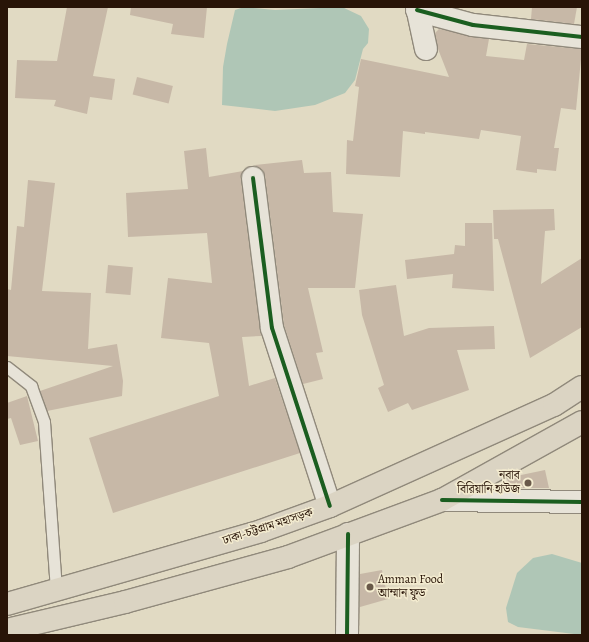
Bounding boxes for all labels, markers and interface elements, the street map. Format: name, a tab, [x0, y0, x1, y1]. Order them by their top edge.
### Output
place label: নবাব বিরিয়ানি হাউজ	[457, 469, 520, 497]
marker: নবাব বিরিয়ানি হাউজ	[523, 478, 533, 488]
street label: ঢাকা-চট্টগ্রাম মহাসড়ক	[221, 506, 315, 548]
place label: Amman Food আম্মান ফুড	[378, 573, 443, 601]
marker: Amman Food আম্মান ফুড	[365, 582, 375, 592]

